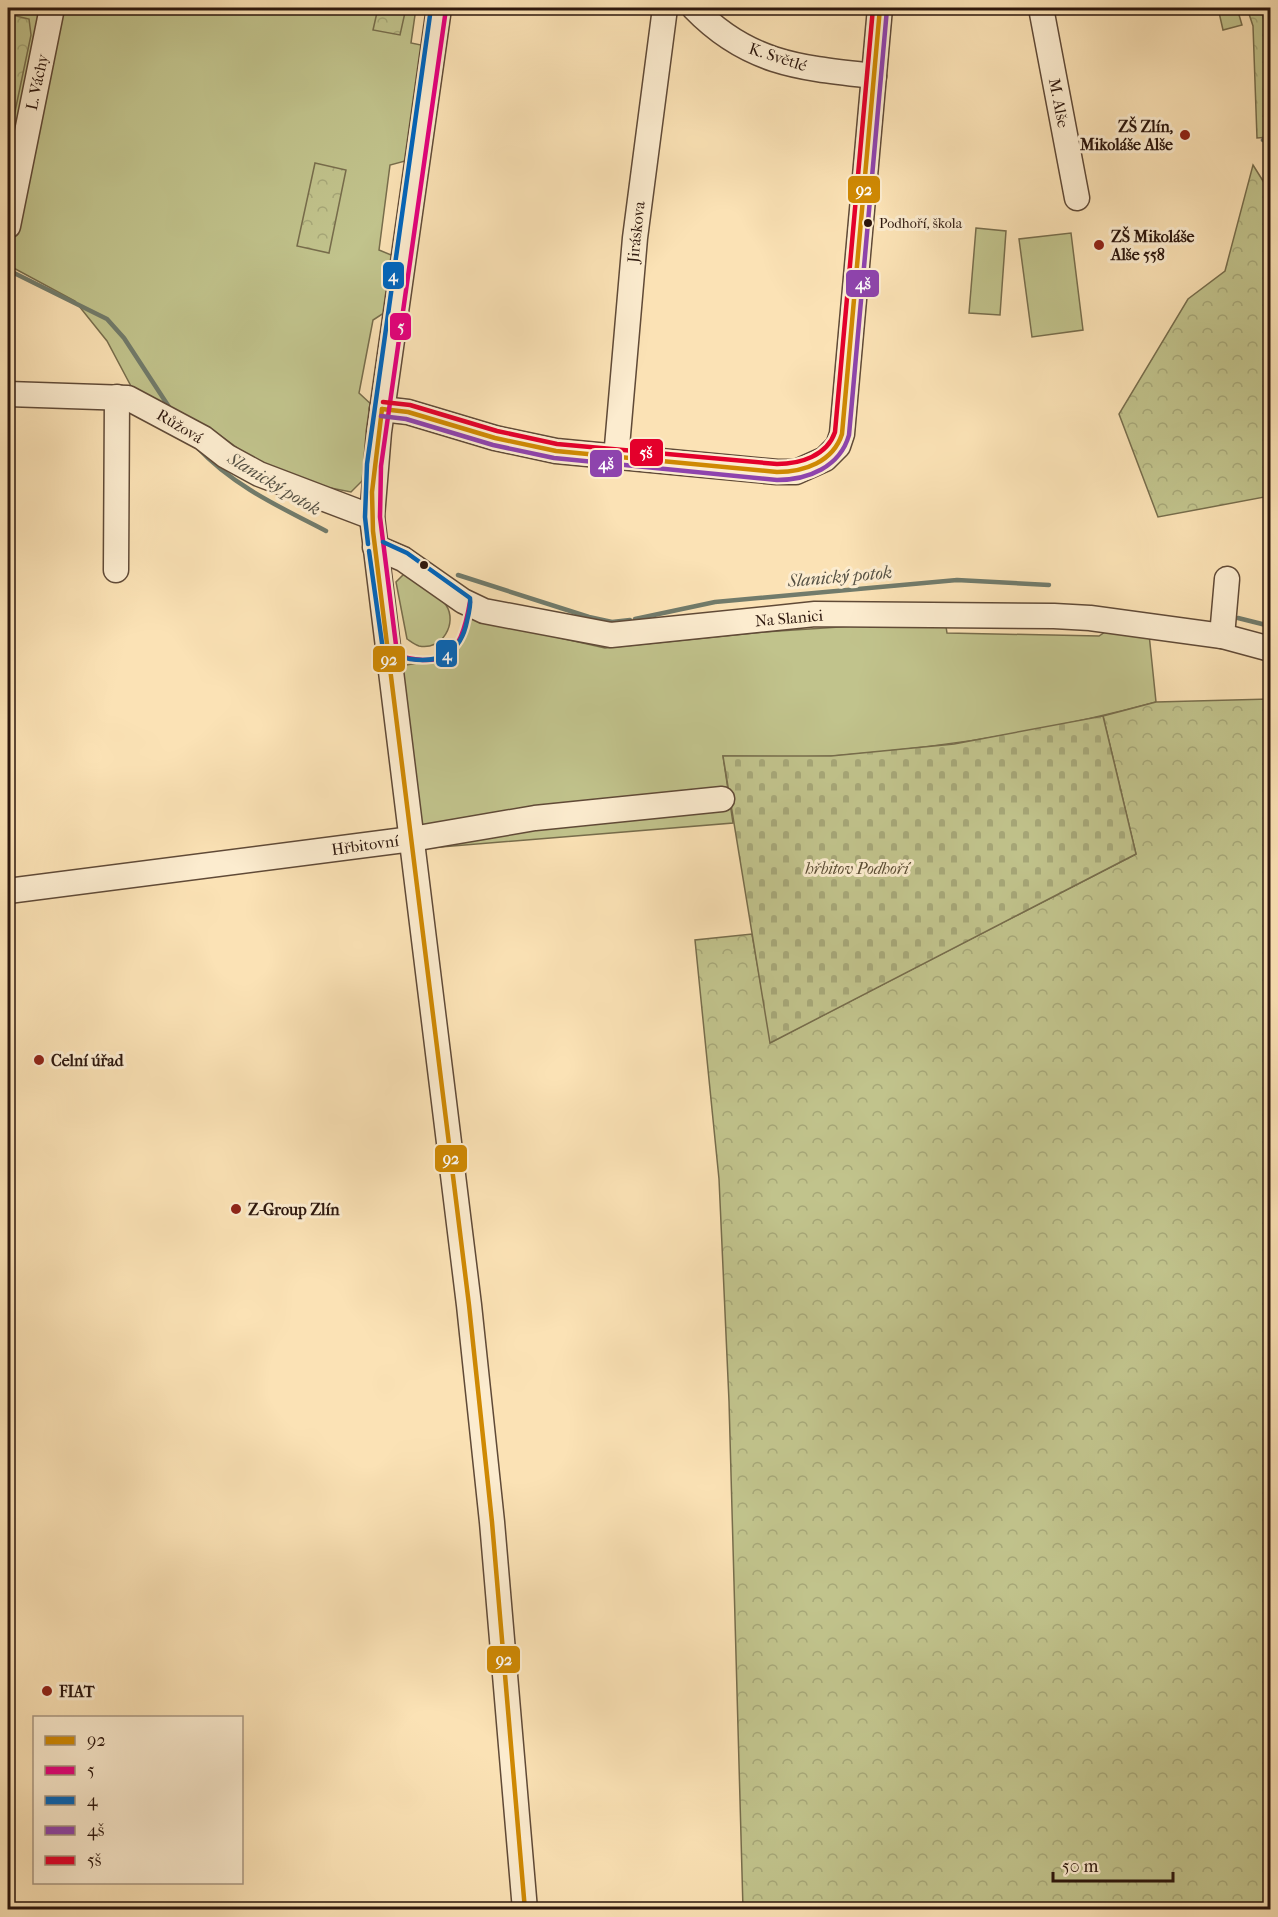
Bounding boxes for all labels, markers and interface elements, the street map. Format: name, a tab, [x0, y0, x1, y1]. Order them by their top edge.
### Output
street label: K. Světlé	[746, 39, 810, 75]
street label: L. Váchy	[22, 52, 52, 112]
street label: M. Alše	[1045, 77, 1073, 129]
place label: ZŠ Zlín, Mikoláše Alše	[1079, 116, 1173, 154]
marker: ZŠ Zlín, Mikoláše Alše	[1178, 128, 1192, 142]
line badge: 92	[847, 175, 881, 204]
text: 92	[855, 180, 872, 200]
street label: Jiráskova	[623, 200, 649, 266]
place label: Podhoří, škola	[879, 215, 963, 232]
marker: Podhoří, škola	[862, 217, 874, 229]
place label: ZŠ Mikoláše Alše 558	[1110, 226, 1195, 264]
marker: ZŠ Mikoláše Alše 558	[1092, 238, 1106, 252]
line badge: 4	[382, 261, 405, 290]
text: 4	[387, 266, 399, 286]
line badge: 4š	[845, 269, 880, 298]
text: 4š	[854, 274, 871, 294]
line badge: 5	[389, 312, 412, 341]
text: 5	[398, 317, 405, 336]
street label: Růžová	[153, 405, 207, 447]
line badge: 5š	[629, 438, 664, 467]
text: 5š	[640, 443, 653, 462]
water label: Slanický potok	[223, 447, 324, 520]
line badge: 4š	[589, 449, 623, 478]
text: 4š	[597, 454, 614, 474]
unlabelled marker	[418, 559, 430, 571]
water label: Slanický potok	[786, 562, 893, 592]
street label: Na Slanici	[754, 606, 824, 630]
line badge: 4	[435, 639, 458, 668]
line badge: 92	[372, 645, 406, 673]
text: 4	[441, 645, 453, 665]
text: 92	[380, 650, 397, 670]
street label: Hřbitovní	[330, 831, 400, 859]
park label: hřbitov Podhoří	[805, 859, 912, 878]
place label: Celní úřad	[51, 1051, 125, 1070]
marker: Celní úřad	[32, 1053, 46, 1067]
line badge: 92	[434, 1144, 468, 1173]
text: 92	[442, 1149, 459, 1169]
place label: Z-Group Zlín	[248, 1200, 340, 1220]
marker: Z-Group Zlín	[229, 1202, 243, 1216]
line badge: 92	[486, 1645, 521, 1674]
text: 92	[495, 1650, 512, 1670]
place label: FIAT	[58, 1682, 96, 1701]
marker: FIAT	[40, 1684, 54, 1698]
legend	[33, 1716, 243, 1884]
text: 92	[87, 1730, 106, 1751]
text: 5	[87, 1760, 95, 1781]
text: 4	[87, 1790, 98, 1811]
text: 4š	[87, 1820, 105, 1841]
scale bar	[1053, 1845, 1173, 1883]
text: 5š	[87, 1850, 102, 1871]
text: 50 m	[1062, 1856, 1099, 1877]

